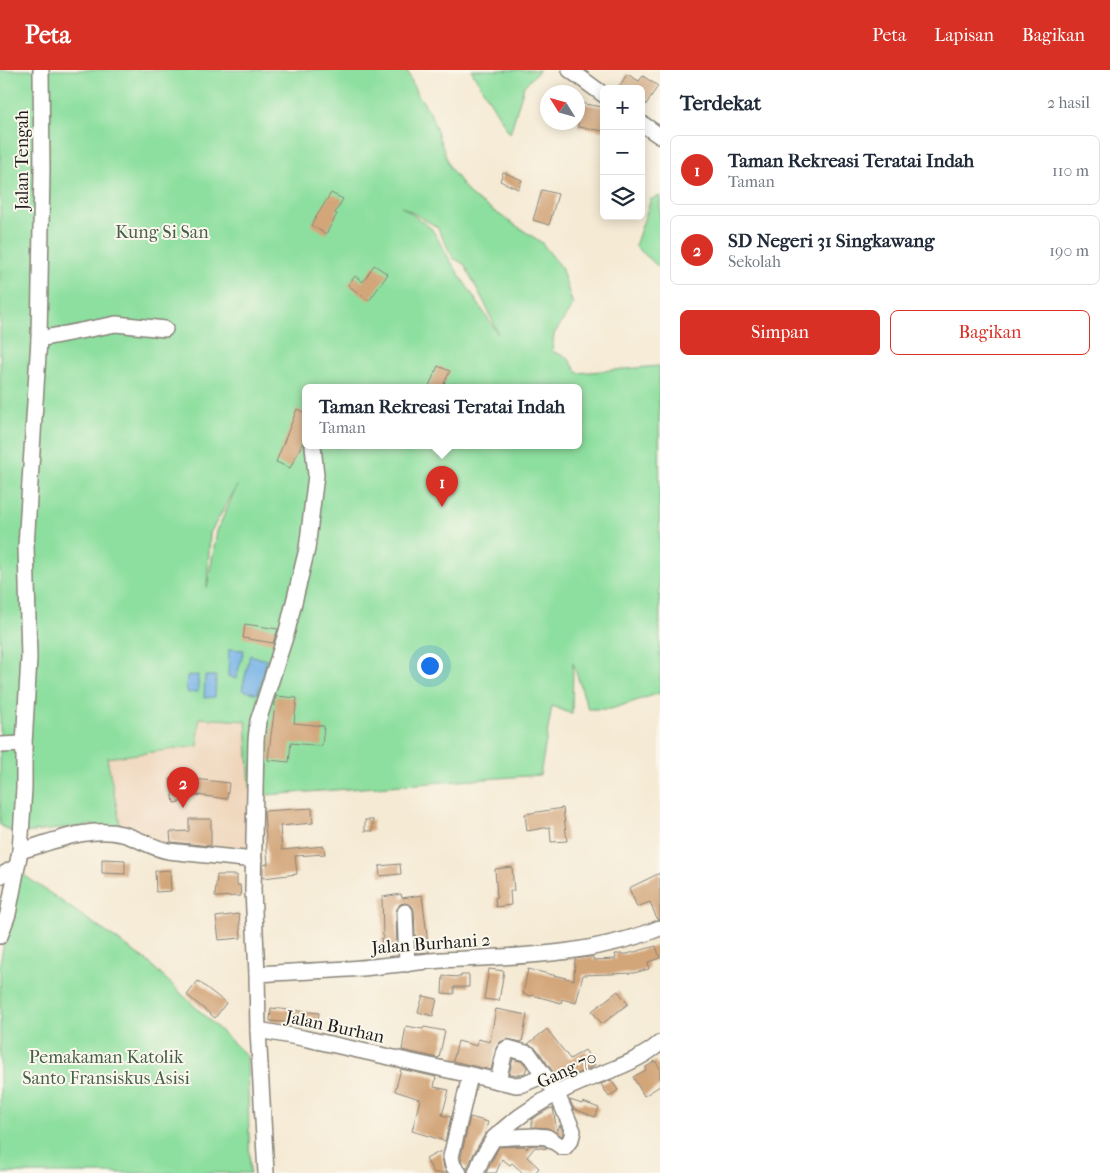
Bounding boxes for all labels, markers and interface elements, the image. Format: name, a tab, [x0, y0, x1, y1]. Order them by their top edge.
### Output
text: Peta	[25, 21, 70, 49]
text: Peta	[872, 25, 906, 46]
text: Lapisan	[934, 25, 994, 46]
text: Bagikan	[1022, 25, 1085, 46]
north arrow	[540, 85, 585, 130]
map controls	[600, 85, 645, 220]
button: +	[600, 85, 645, 130]
text: Terdekat	[680, 91, 761, 115]
text: 2 hasil	[1047, 93, 1090, 112]
street label: Jalan Tengah	[12, 110, 33, 212]
button: −	[600, 130, 645, 175]
text: Taman Rekreasi Teratai Indah	[728, 150, 974, 172]
text: 1	[694, 161, 700, 180]
text: 110 m	[1052, 161, 1089, 180]
text: Taman	[728, 172, 775, 191]
button: layers	[600, 175, 645, 220]
park label: Kung Si San	[115, 222, 209, 243]
text: SD Negeri 31 Singkawang	[728, 230, 934, 252]
text: 2	[693, 241, 701, 260]
text: 190 m	[1049, 241, 1089, 260]
text: Sekolah	[728, 252, 781, 271]
button: Simpan	[680, 310, 880, 355]
button: Bagikan	[890, 310, 1090, 355]
popup	[302, 384, 582, 449]
text: Taman Rekreasi Teratai Indah	[319, 396, 565, 418]
text: Taman	[319, 418, 366, 437]
pin: 1	[426, 466, 458, 507]
your location	[417, 653, 443, 679]
pin: 2	[167, 767, 199, 808]
street label: Jalan Burhani 2	[369, 929, 491, 959]
street label: Jalan Burhan	[282, 1006, 387, 1048]
park label: Pemakaman Katolik Santo Fransiskus Asisi	[22, 1047, 190, 1089]
street label: Gang 70	[534, 1047, 600, 1093]

